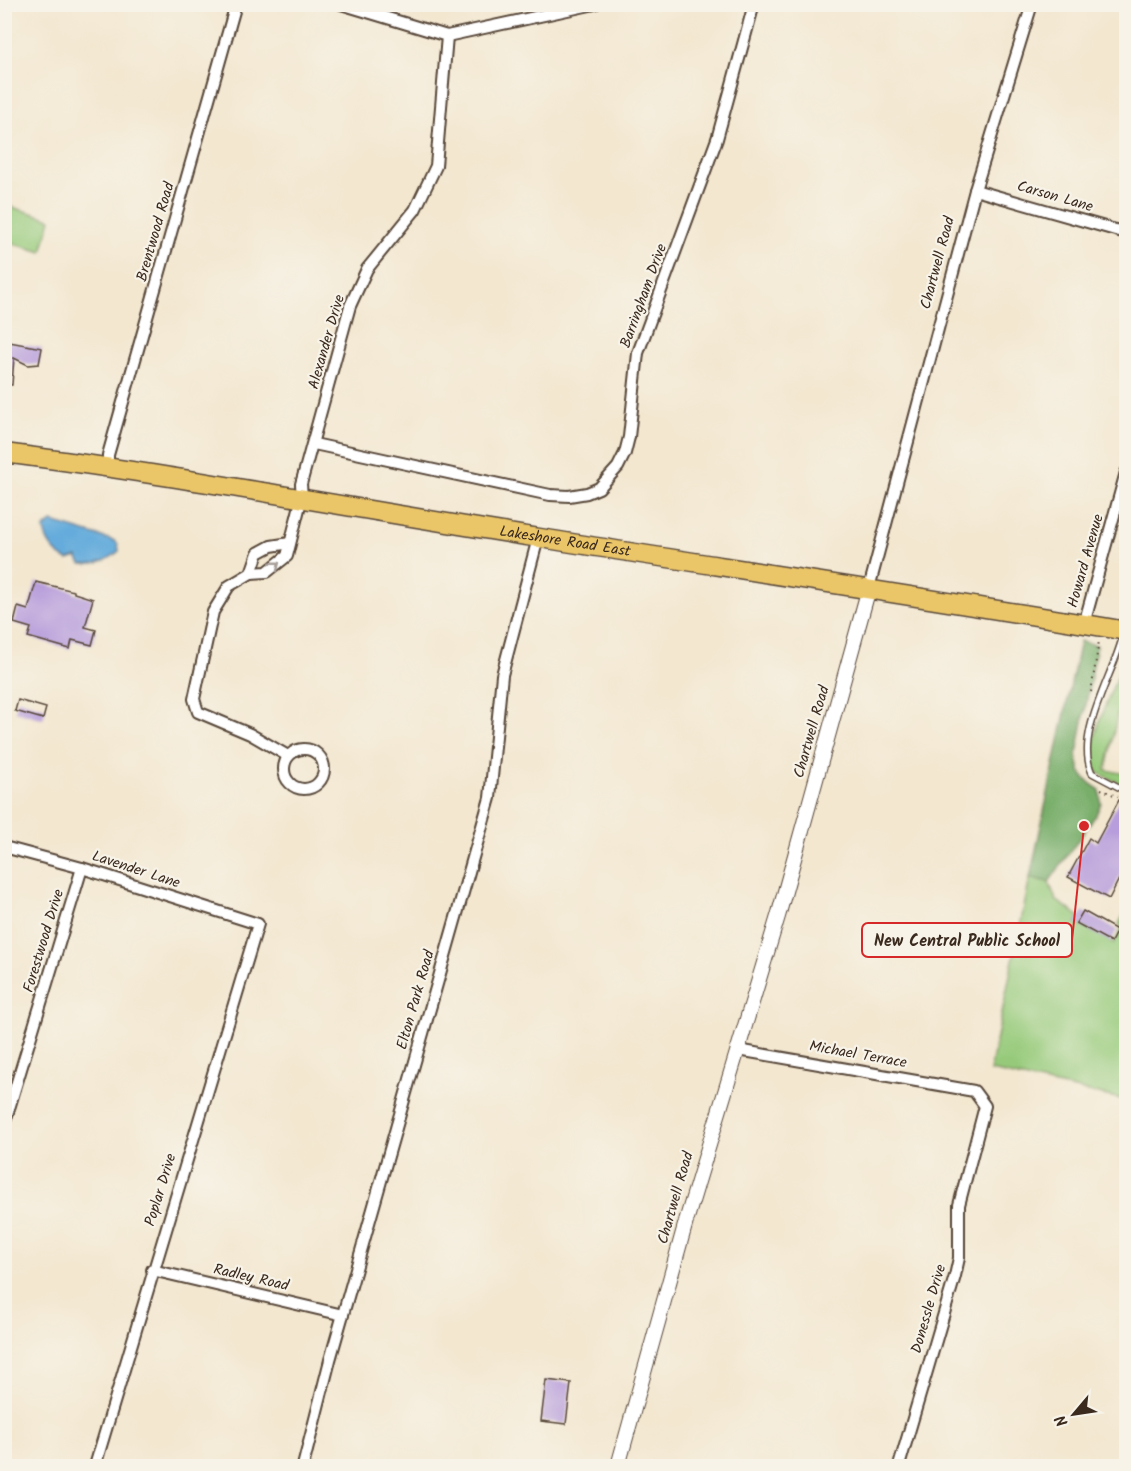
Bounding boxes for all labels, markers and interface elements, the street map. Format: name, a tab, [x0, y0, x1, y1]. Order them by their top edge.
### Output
street label: Carson Lane	[1014, 175, 1096, 219]
street label: Brentwood Road	[130, 179, 182, 284]
street label: Chartwell Road	[914, 213, 962, 312]
street label: Barringham Drive	[614, 240, 674, 352]
street label: Alexander Drive	[302, 292, 352, 392]
street label: Howard Avenue	[1061, 511, 1111, 611]
street label: Lakeshore Road East	[498, 520, 632, 564]
one-way arrow	[269, 561, 280, 572]
street label: Chartwell Road	[787, 682, 837, 781]
street label: Lavender Lane	[89, 844, 183, 896]
street label: Forestwood Drive	[17, 886, 71, 996]
callout: New Central Public School	[862, 923, 1072, 957]
text: New Central Public School	[874, 929, 1061, 954]
street label: Elton Park Road	[390, 947, 442, 1052]
street label: Michael Terrace	[807, 1035, 909, 1075]
street label: Chartwell Road	[651, 1148, 701, 1247]
street label: Poplar Drive	[139, 1150, 184, 1229]
street label: Radley Road	[211, 1258, 292, 1298]
street label: Donessle Drive	[905, 1261, 953, 1356]
north arrow	[1044, 1384, 1104, 1444]
text: N	[1049, 1410, 1076, 1431]

